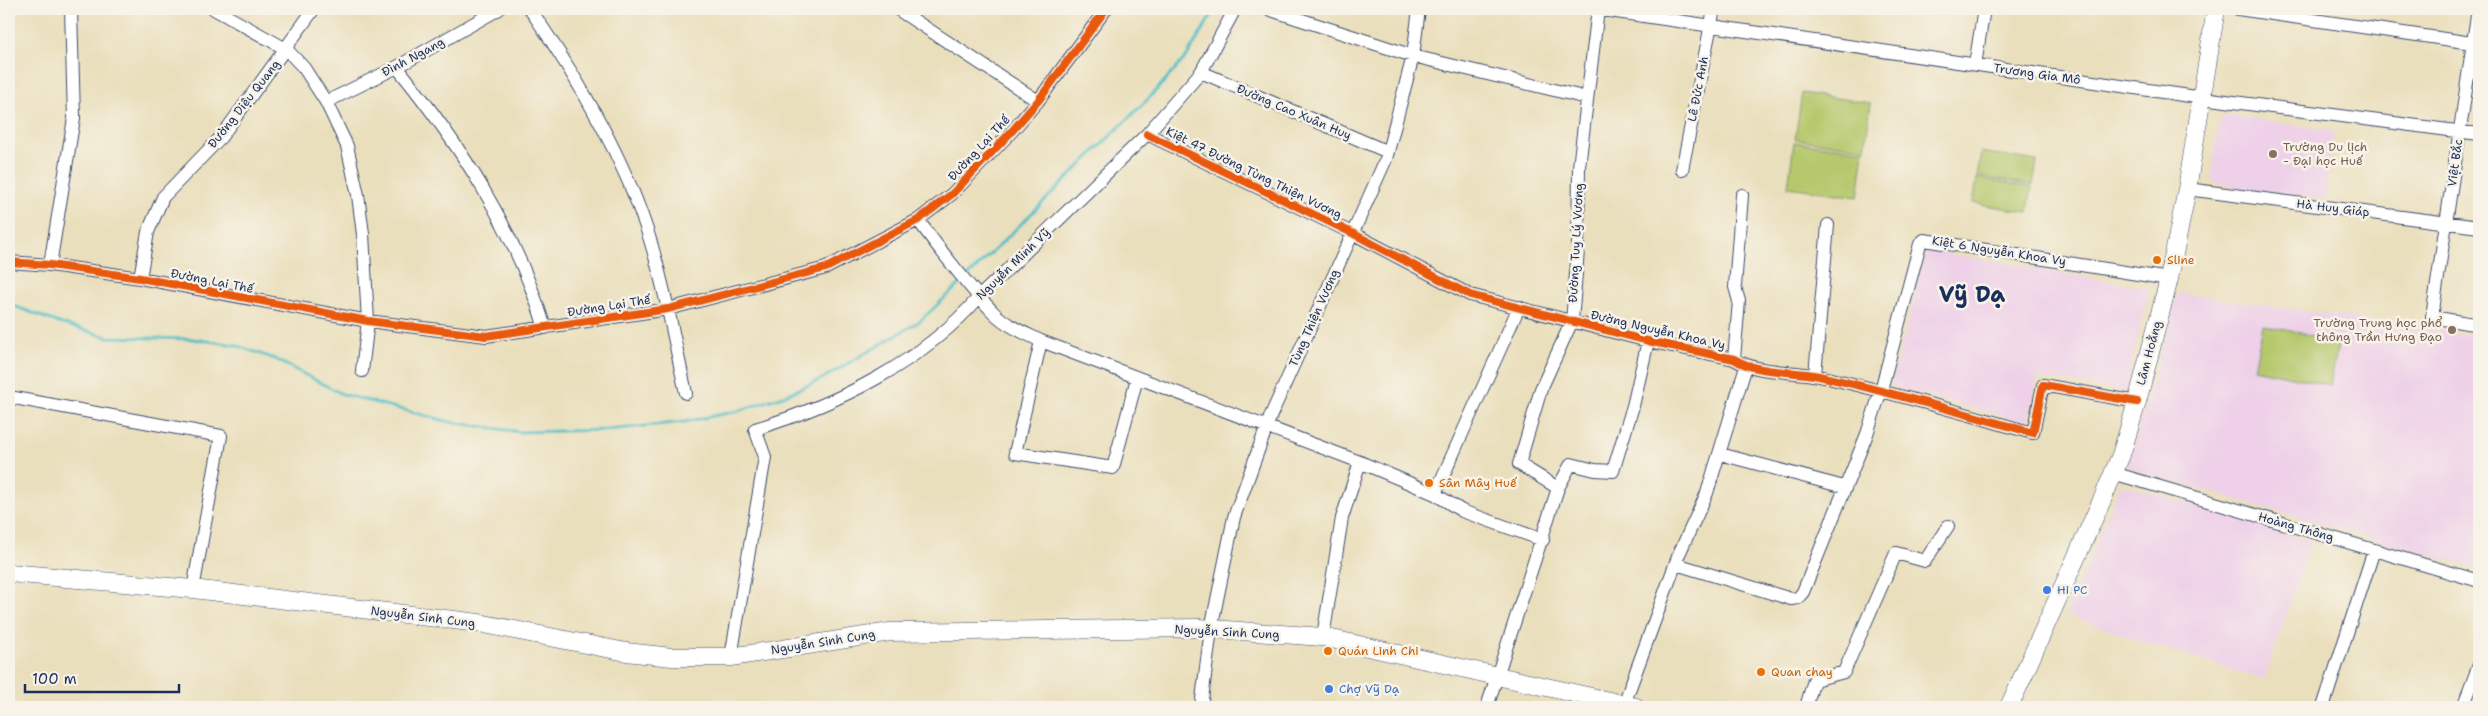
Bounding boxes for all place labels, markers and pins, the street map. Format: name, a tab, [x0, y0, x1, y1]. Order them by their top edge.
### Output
place label: Trường Du lịch - Đại học Huế	[2283, 139, 2367, 169]
marker: Trường Du lịch - Đại học Huế	[2267, 148, 2279, 160]
place label: Sline	[2167, 252, 2195, 268]
marker: Sline	[2151, 254, 2163, 266]
place label: Trường Trung học phổ thông Trần Hưng Đạo	[2314, 315, 2443, 345]
marker: Trường Trung học phổ thông Trần Hưng Đạo	[2446, 324, 2458, 336]
place label: Sân Mây Huế	[1439, 475, 1517, 491]
marker: Sân Mây Huế	[1423, 477, 1435, 489]
place label: Hi PC	[2057, 582, 2087, 598]
marker: Hi PC	[2041, 584, 2053, 596]
place label: Quán Linh Chi	[1338, 643, 1419, 659]
marker: Quán Linh Chi	[1322, 645, 1334, 657]
place label: Quan chay	[1771, 664, 1833, 680]
marker: Quan chay	[1755, 666, 1767, 678]
place label: Chợ Vỹ Dạ	[1339, 681, 1400, 697]
marker: Chợ Vỹ Dạ	[1323, 683, 1335, 695]

